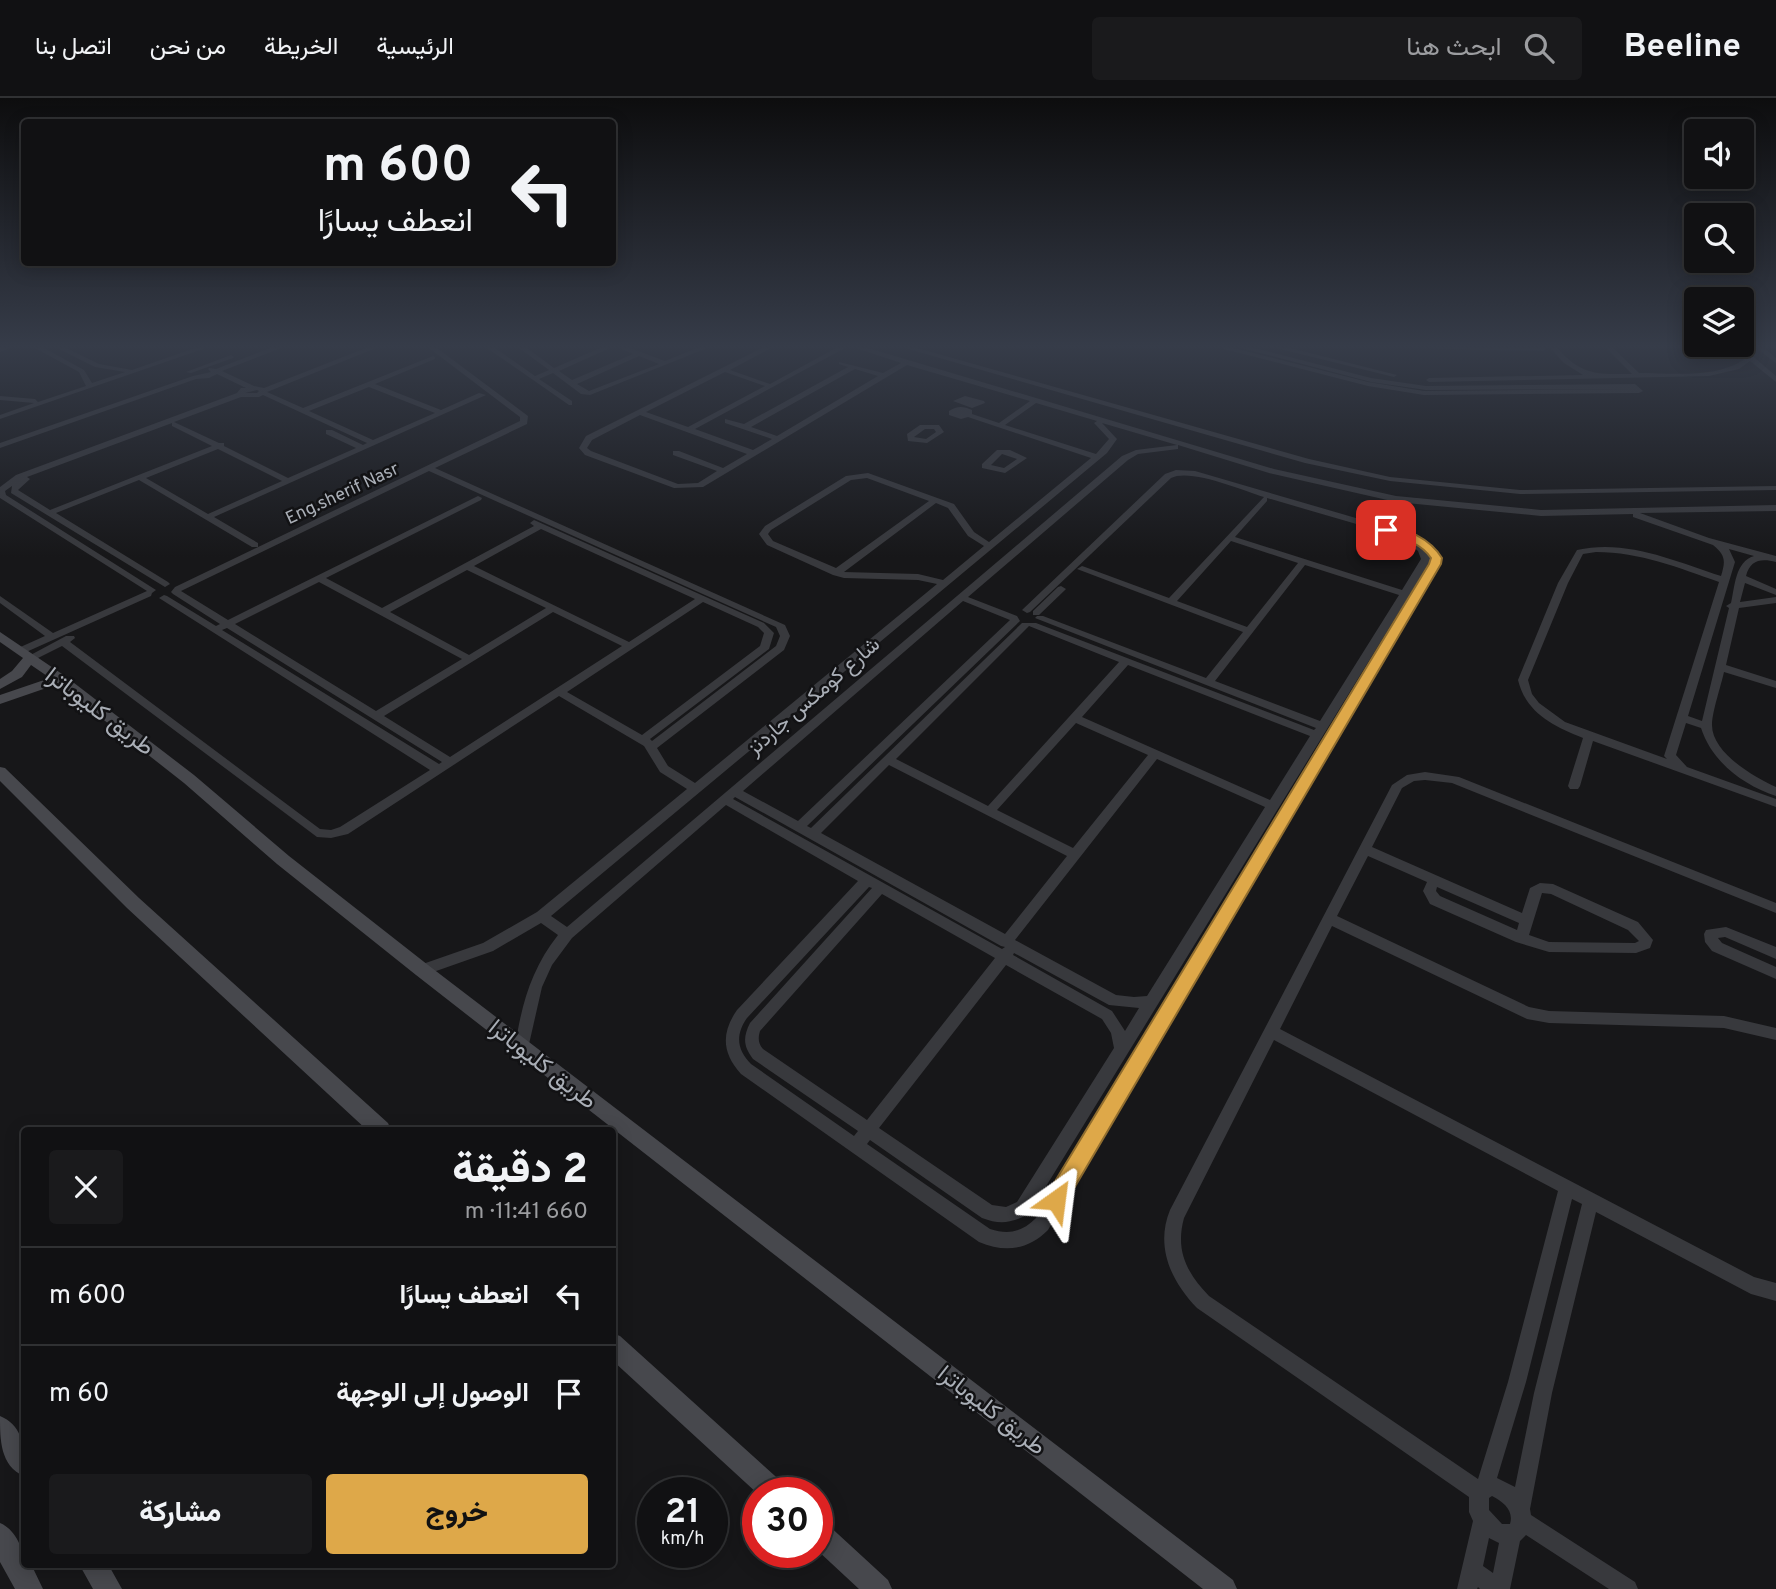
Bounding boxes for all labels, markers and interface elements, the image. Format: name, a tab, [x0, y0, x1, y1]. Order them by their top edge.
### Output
search box	[1092, 17, 1582, 80]
text: Beeline	[1624, 27, 1741, 69]
icon: search	[1520, 29, 1558, 67]
text: ابحث هنا	[1406, 32, 1502, 65]
text: اتصل بنا	[35, 33, 112, 63]
text: من نحن	[150, 33, 226, 63]
text: الخريطة	[264, 33, 338, 63]
text: الرئيسية	[376, 33, 454, 63]
map controls	[1684, 119, 1754, 357]
button: sound	[1684, 119, 1754, 189]
text: 600 m	[323, 137, 473, 199]
icon: left	[497, 147, 588, 238]
text: انعطف يسارًا	[318, 203, 473, 243]
button: search	[1684, 203, 1754, 273]
button: layers	[1684, 287, 1754, 357]
street label: Eng.sherif Nasr	[282, 458, 403, 531]
pin	[1356, 500, 1416, 560]
icon: arrive	[1367, 511, 1405, 549]
street label: شارع كومكس جاردنز	[741, 632, 886, 763]
street label: طريق كليوباترا	[38, 662, 159, 764]
street label: طريق كليوباترا	[482, 1014, 602, 1117]
text: 2 دقيقة	[452, 1145, 588, 1198]
button: close	[49, 1150, 123, 1224]
position arrow	[1019, 1163, 1093, 1237]
text: 660 m · 11:41	[465, 1198, 588, 1227]
icon: left	[550, 1277, 588, 1315]
text: 600 m	[49, 1280, 126, 1313]
text: انعطف يسارًا	[399, 1280, 529, 1313]
street label: طريق كليوباترا	[931, 1360, 1051, 1463]
icon: arrive	[550, 1375, 588, 1413]
text: 60 m	[49, 1378, 109, 1411]
text: الوصول إلى الوجهة	[336, 1378, 529, 1411]
button: مشاركة	[49, 1474, 312, 1554]
button: خروج	[326, 1474, 588, 1554]
speed limit sign: 30	[742, 1477, 833, 1568]
text: 21	[665, 1491, 700, 1535]
text: km/h	[661, 1528, 704, 1551]

